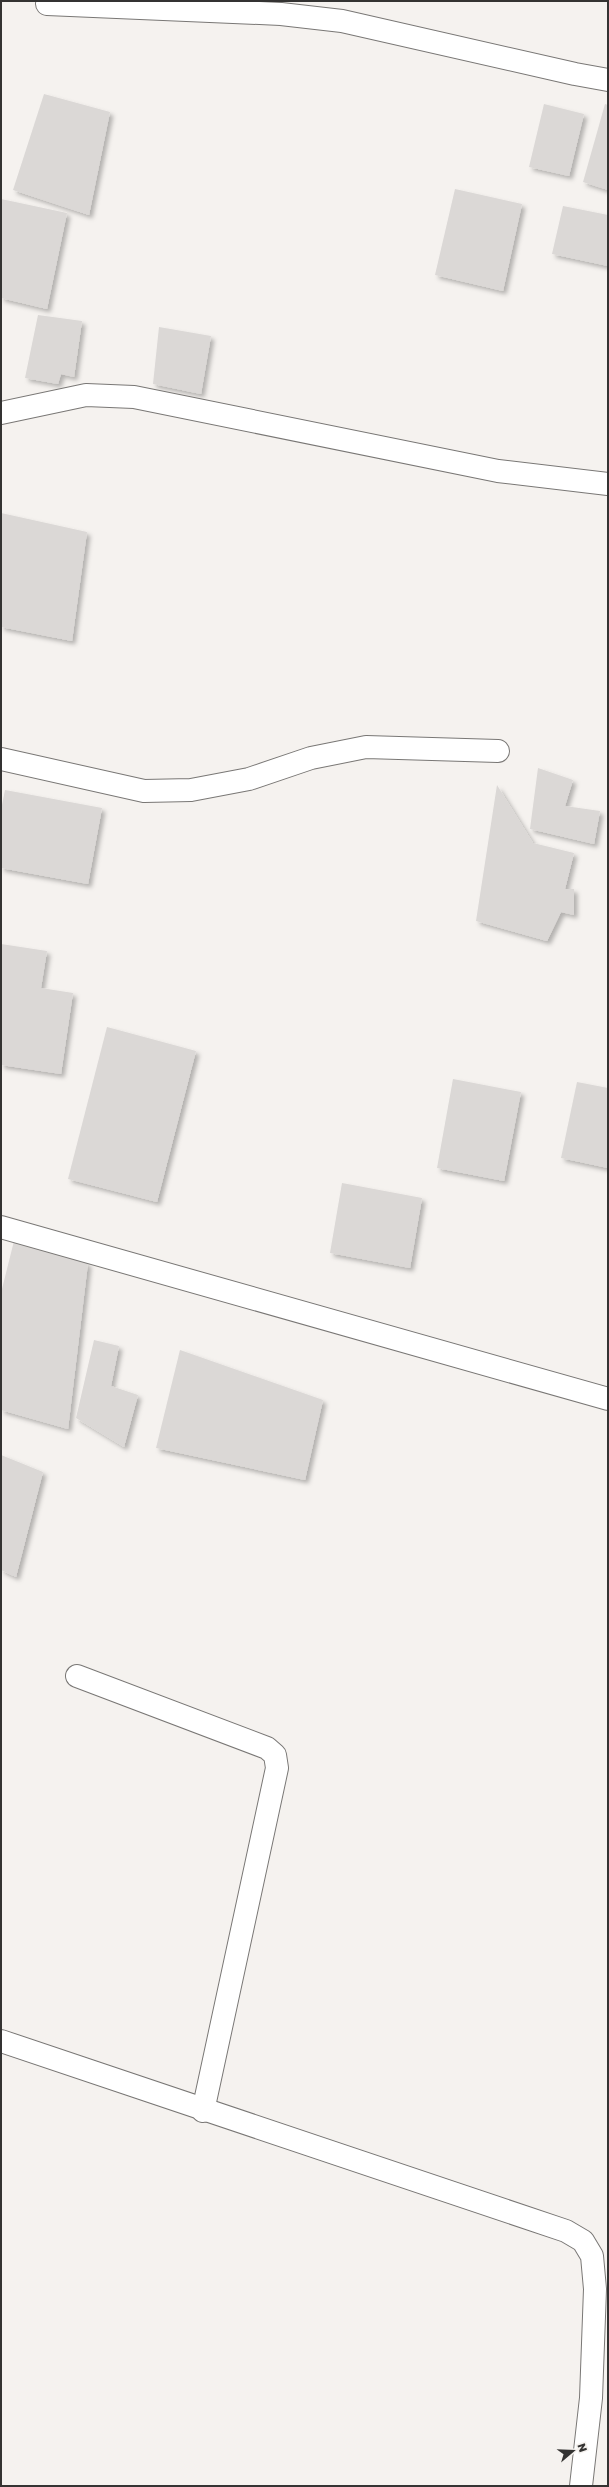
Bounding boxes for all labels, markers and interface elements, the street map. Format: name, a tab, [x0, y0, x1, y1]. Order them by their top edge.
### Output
north arrow	[553, 2431, 593, 2471]
text: N	[575, 2442, 590, 2454]

